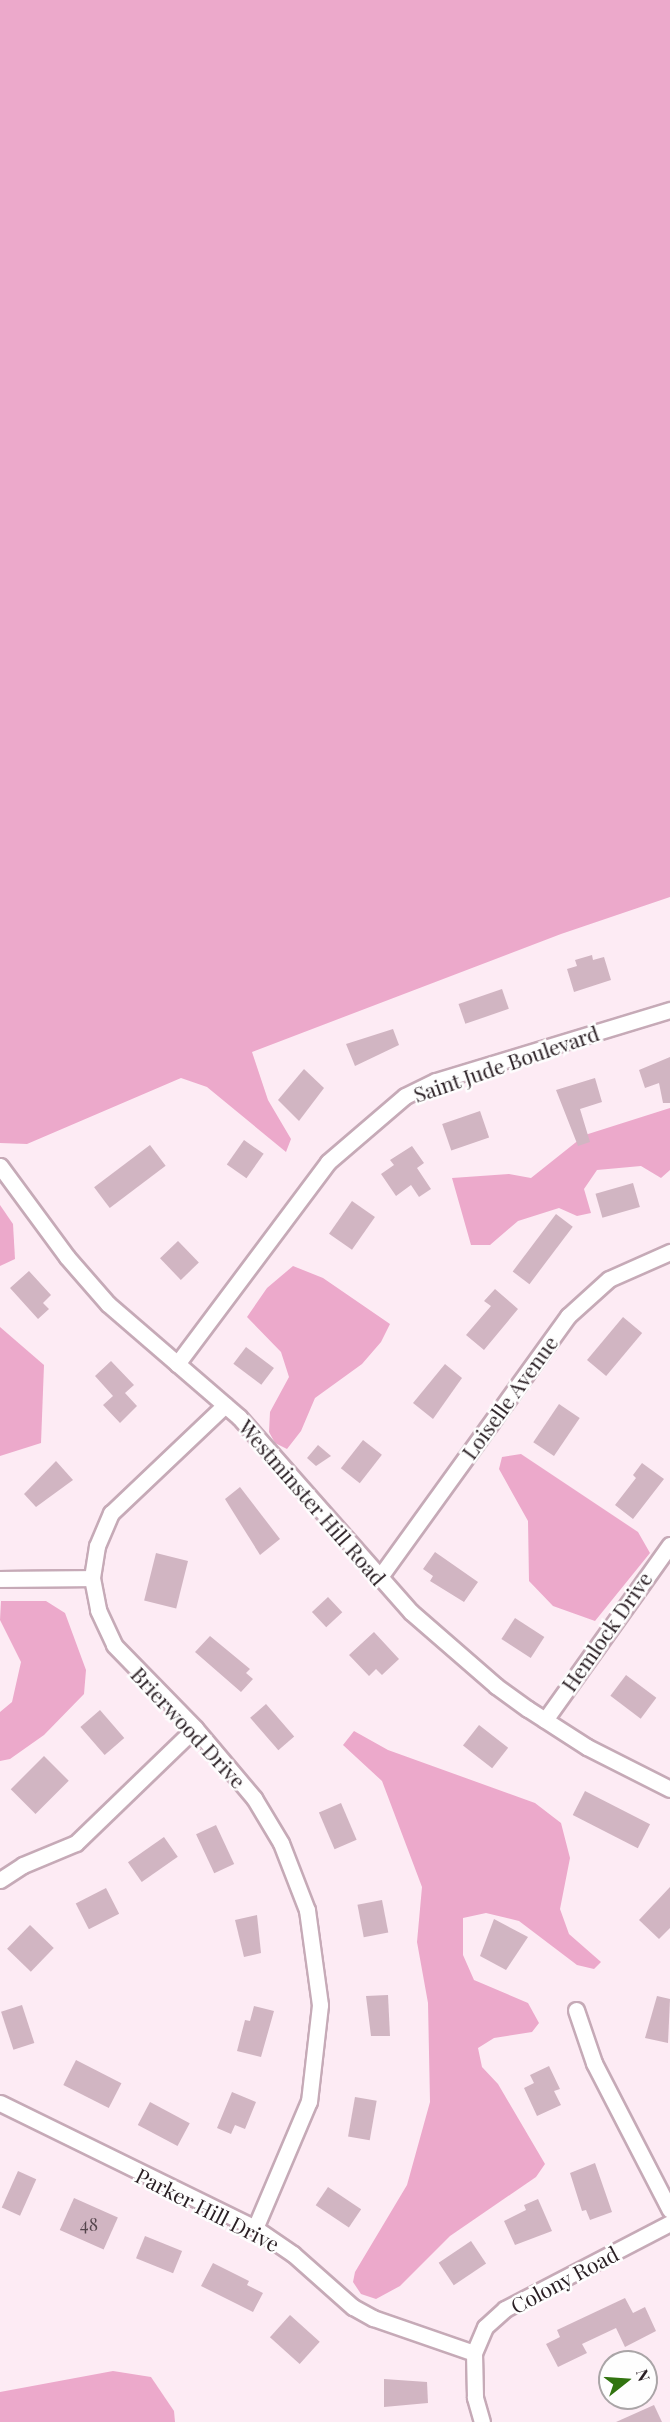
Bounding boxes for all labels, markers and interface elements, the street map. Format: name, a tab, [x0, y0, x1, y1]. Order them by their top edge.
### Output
street label: Saint Jude Boulevard	[410, 1019, 602, 1107]
street label: Loiselle Avenue	[456, 1330, 562, 1464]
street label: Westminster Hill Road	[234, 1414, 392, 1590]
street label: Hemlock Drive	[555, 1566, 657, 1696]
street label: Brierwood Drive	[127, 1661, 251, 1793]
street label: Parker Hill Drive	[132, 2162, 284, 2256]
house number: 48	[80, 2213, 98, 2235]
street label: Colony Road	[506, 2240, 622, 2318]
north arrow	[598, 2350, 658, 2410]
text: N	[632, 2367, 656, 2384]

